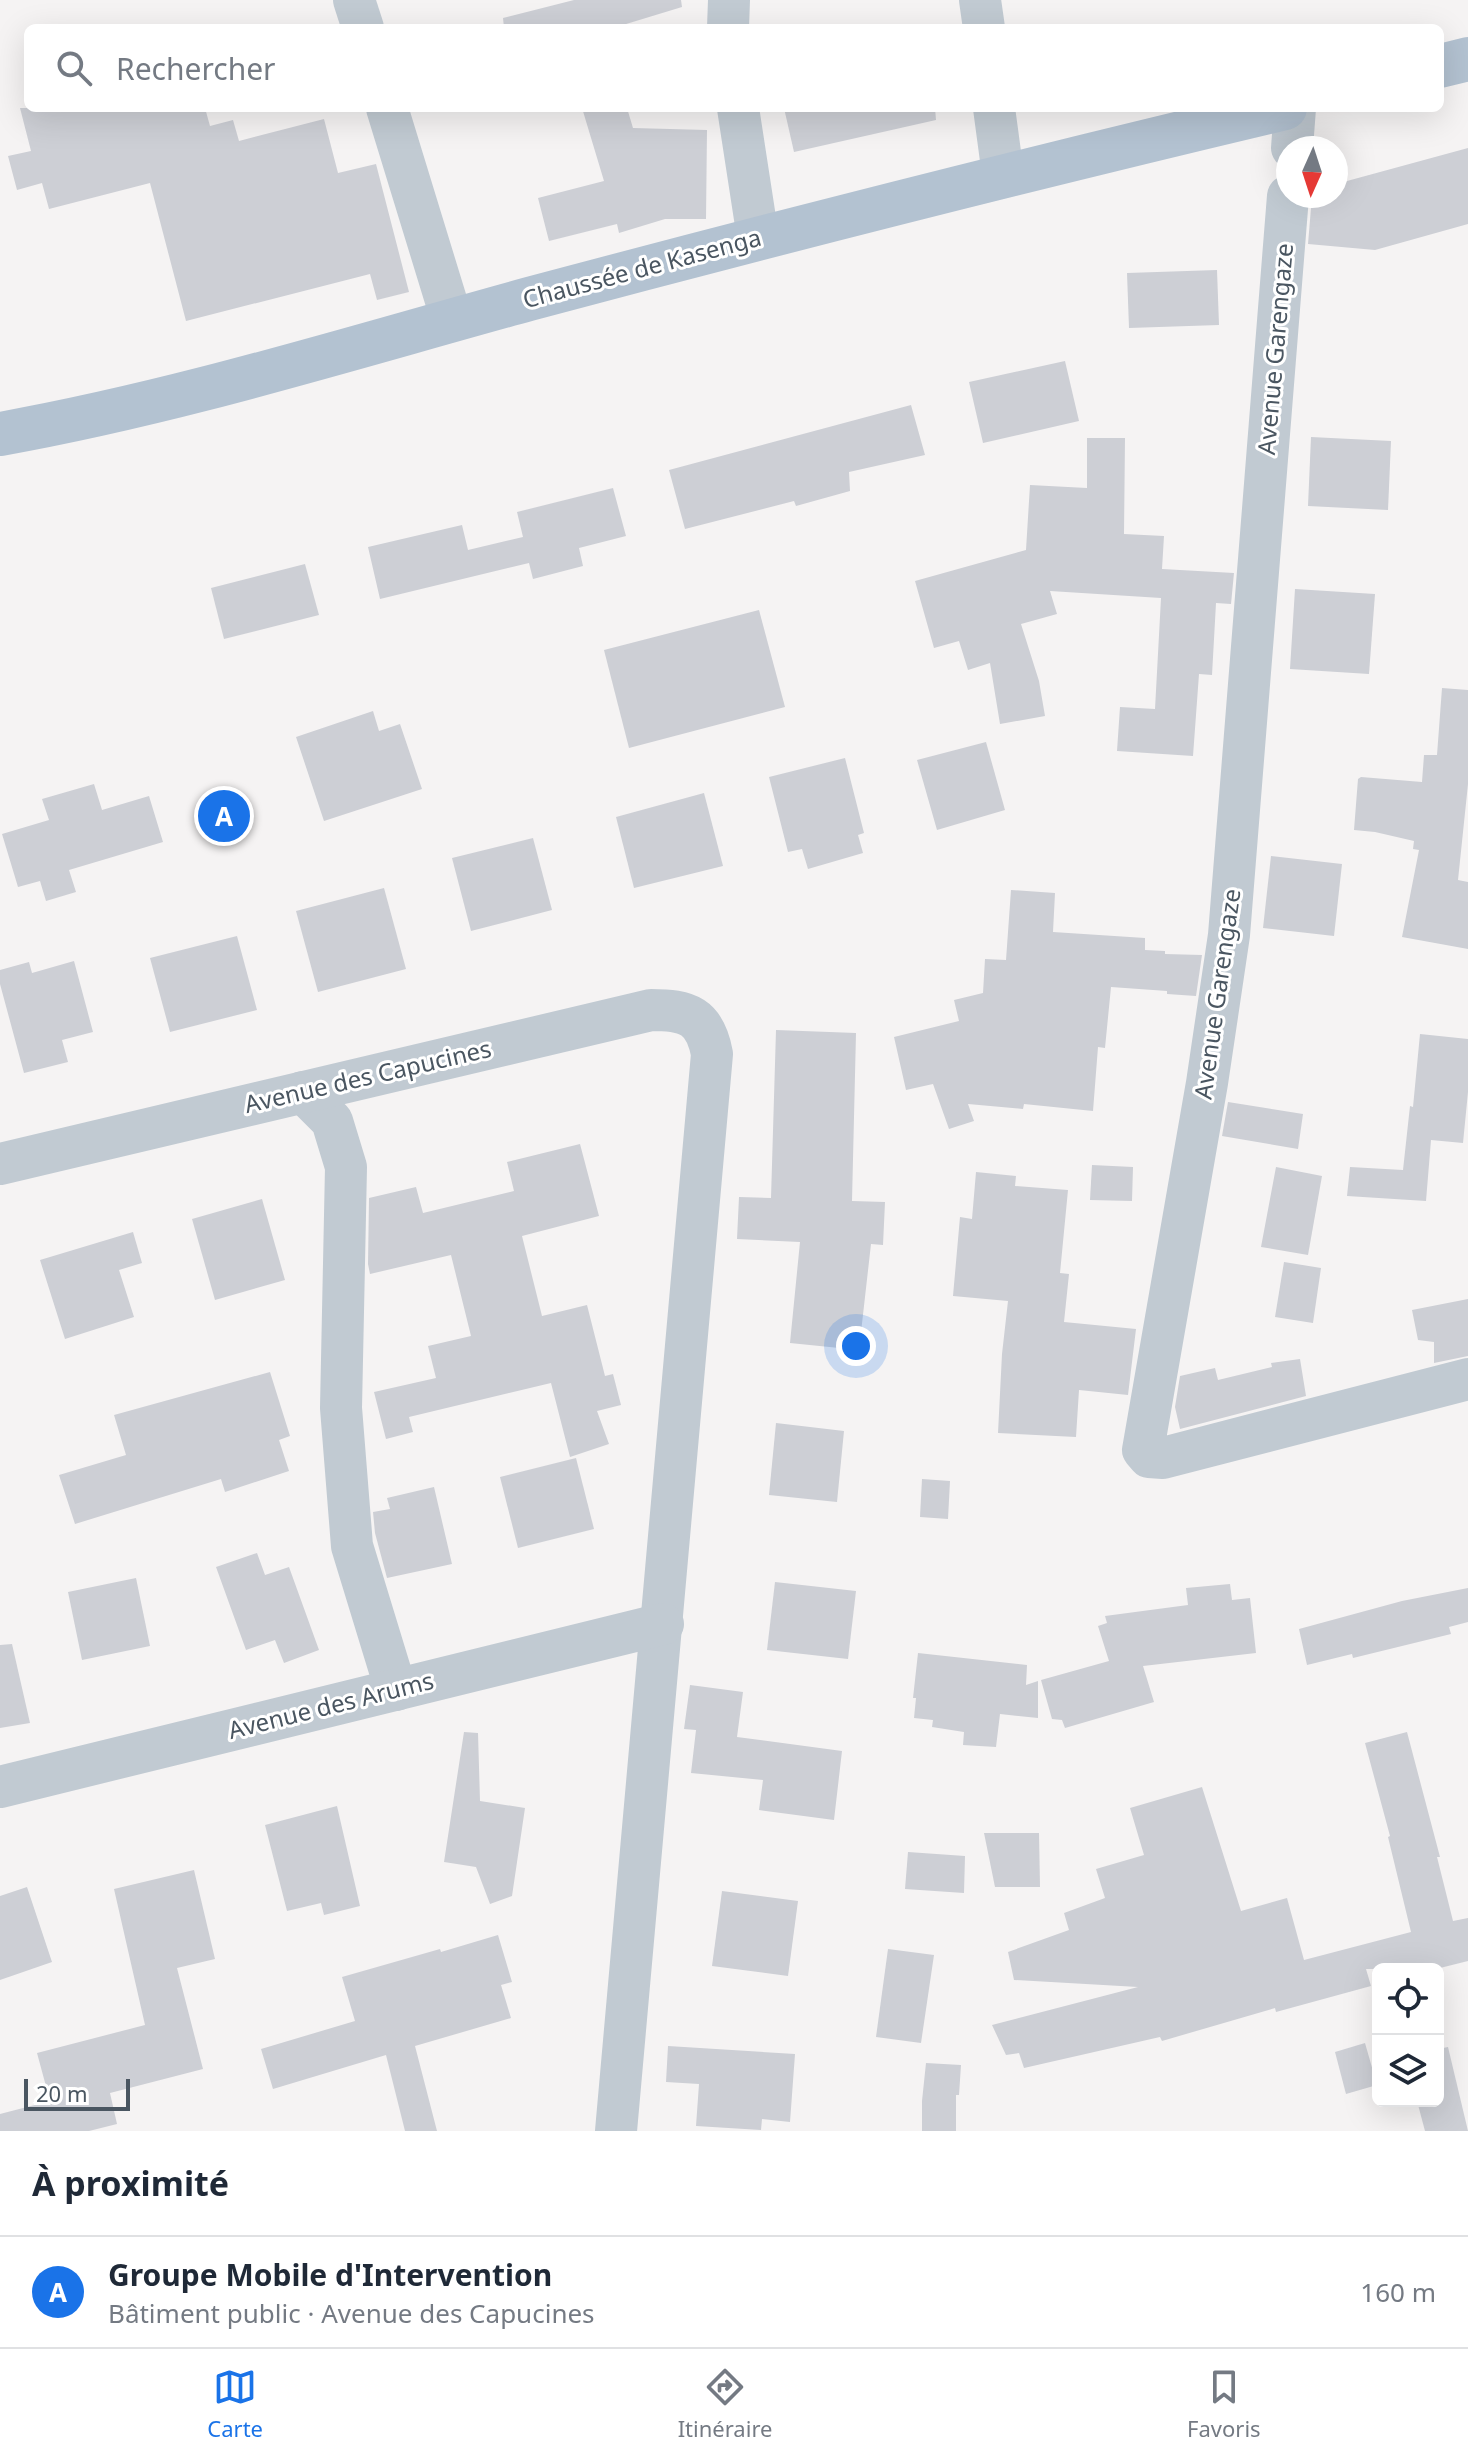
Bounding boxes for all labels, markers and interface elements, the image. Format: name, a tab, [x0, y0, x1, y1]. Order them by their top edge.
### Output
search box	[24, 24, 1444, 112]
icon: search	[52, 46, 96, 90]
text: Rechercher	[116, 48, 275, 89]
north arrow	[1276, 136, 1348, 208]
street label: Chaussée de Kasenga	[519, 220, 764, 315]
street label: Avenue Garengaze	[1249, 242, 1300, 456]
pin: A	[198, 786, 250, 846]
street label: Avenue Garengaze	[1185, 886, 1248, 1101]
street label: Avenue des Capucines	[241, 1031, 494, 1120]
your location	[836, 1326, 876, 1366]
street label: Avenue des Arums	[224, 1663, 437, 1746]
map controls	[1372, 1963, 1444, 2107]
button: locate	[1372, 1963, 1444, 2035]
button: layers	[1372, 2035, 1444, 2107]
scale bar	[24, 2075, 130, 2111]
text: 20 m	[36, 2078, 87, 2108]
text: À proximité	[32, 2160, 229, 2206]
text: Groupe Mobile d'Intervention	[108, 2254, 552, 2295]
text: A	[49, 2274, 67, 2310]
text: 160 m	[1360, 2274, 1436, 2310]
text: Bâtiment public · Avenue des Capucines	[108, 2295, 595, 2331]
tab: Carte	[207, 2365, 263, 2443]
tab: Itinéraire	[678, 2365, 772, 2443]
tab: Favoris	[1187, 2365, 1261, 2443]

